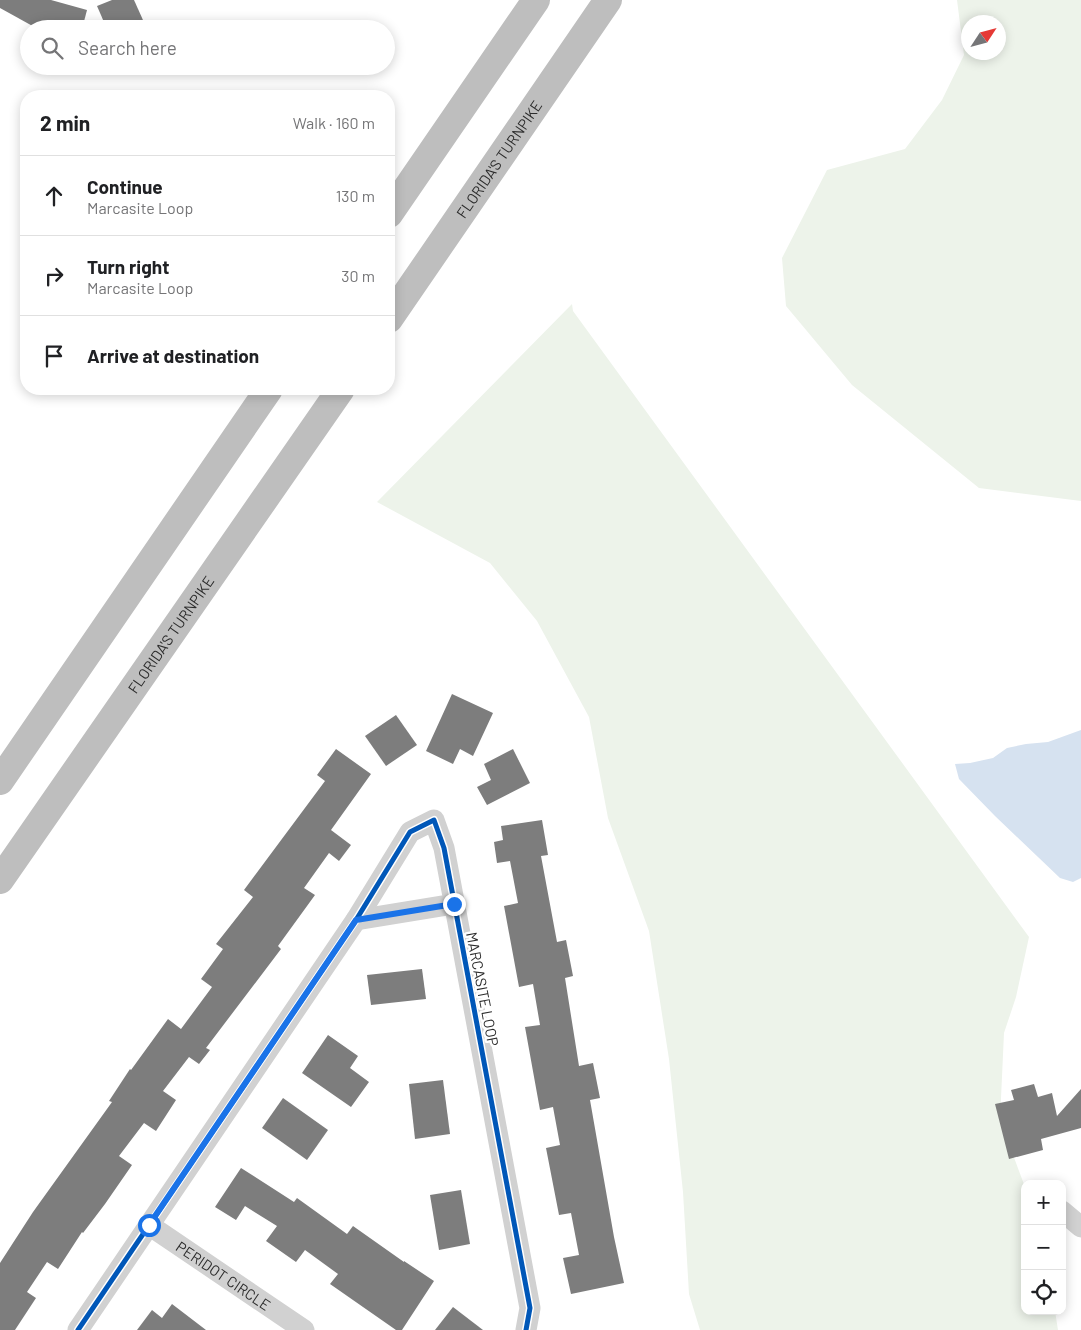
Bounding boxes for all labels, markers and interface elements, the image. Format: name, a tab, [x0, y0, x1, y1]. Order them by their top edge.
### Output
north arrow	[961, 15, 1006, 60]
search box	[20, 20, 395, 75]
icon: search	[38, 34, 66, 62]
text: Search here	[78, 36, 177, 59]
street label: FLORIDA'S TURNPIKE	[452, 97, 545, 221]
text: 2 min	[40, 110, 90, 135]
text: Walk · 160 m	[293, 113, 375, 132]
text: Continue	[87, 175, 163, 198]
icon: ahead	[40, 182, 68, 210]
text: 130 m	[336, 186, 375, 205]
text: Marcasite Loop	[87, 198, 193, 217]
text: Turn right	[87, 255, 169, 278]
icon: right	[40, 262, 68, 290]
text: 30 m	[341, 266, 375, 285]
text: Marcasite Loop	[87, 278, 193, 297]
icon: arrive	[40, 342, 68, 370]
text: Arrive at destination	[87, 344, 259, 367]
street label: FLORIDA'S TURNPIKE	[124, 572, 217, 696]
route end	[443, 893, 466, 916]
street label: MARCASITE LOOP	[463, 930, 503, 1048]
map controls	[1021, 1180, 1066, 1315]
button: +	[1021, 1180, 1066, 1225]
route start	[138, 1214, 161, 1237]
button: −	[1021, 1225, 1066, 1270]
street label: PERIDOT CIRCLE	[173, 1237, 274, 1314]
button: locate	[1021, 1270, 1066, 1315]

